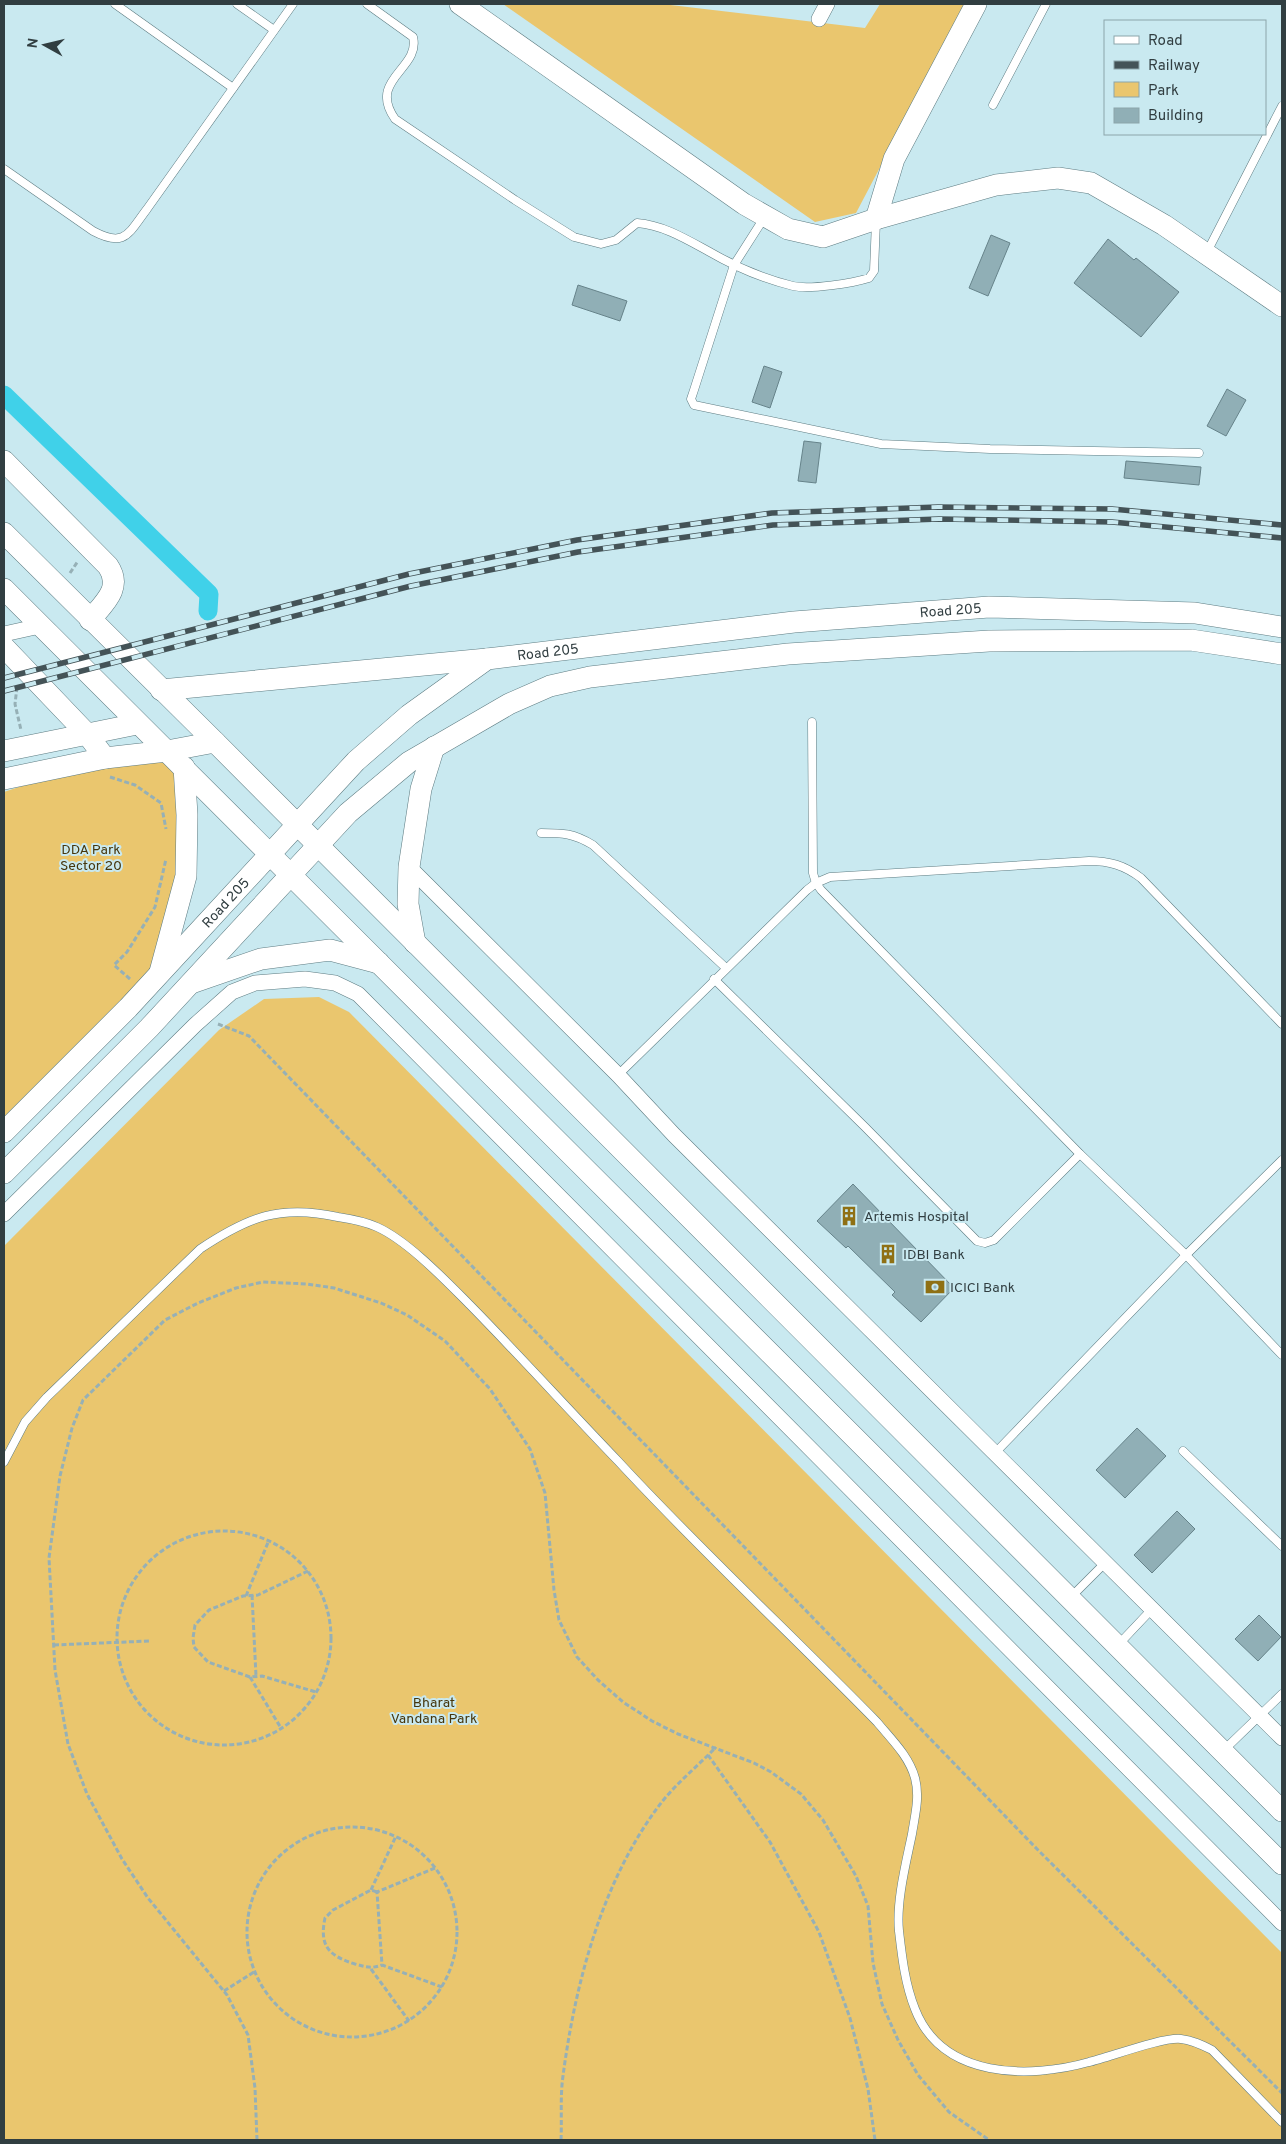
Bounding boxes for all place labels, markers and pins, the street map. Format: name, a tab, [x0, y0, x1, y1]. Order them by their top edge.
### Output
building icon: Artemis Hospital	[838, 1205, 860, 1227]
place label: Artemis Hospital	[864, 1209, 969, 1226]
building icon: IDBI Bank	[877, 1243, 899, 1265]
place label: IDBI Bank	[903, 1247, 965, 1264]
bank icon: ICICI Bank	[924, 1276, 946, 1298]
place label: ICICI Bank	[950, 1280, 1015, 1297]

